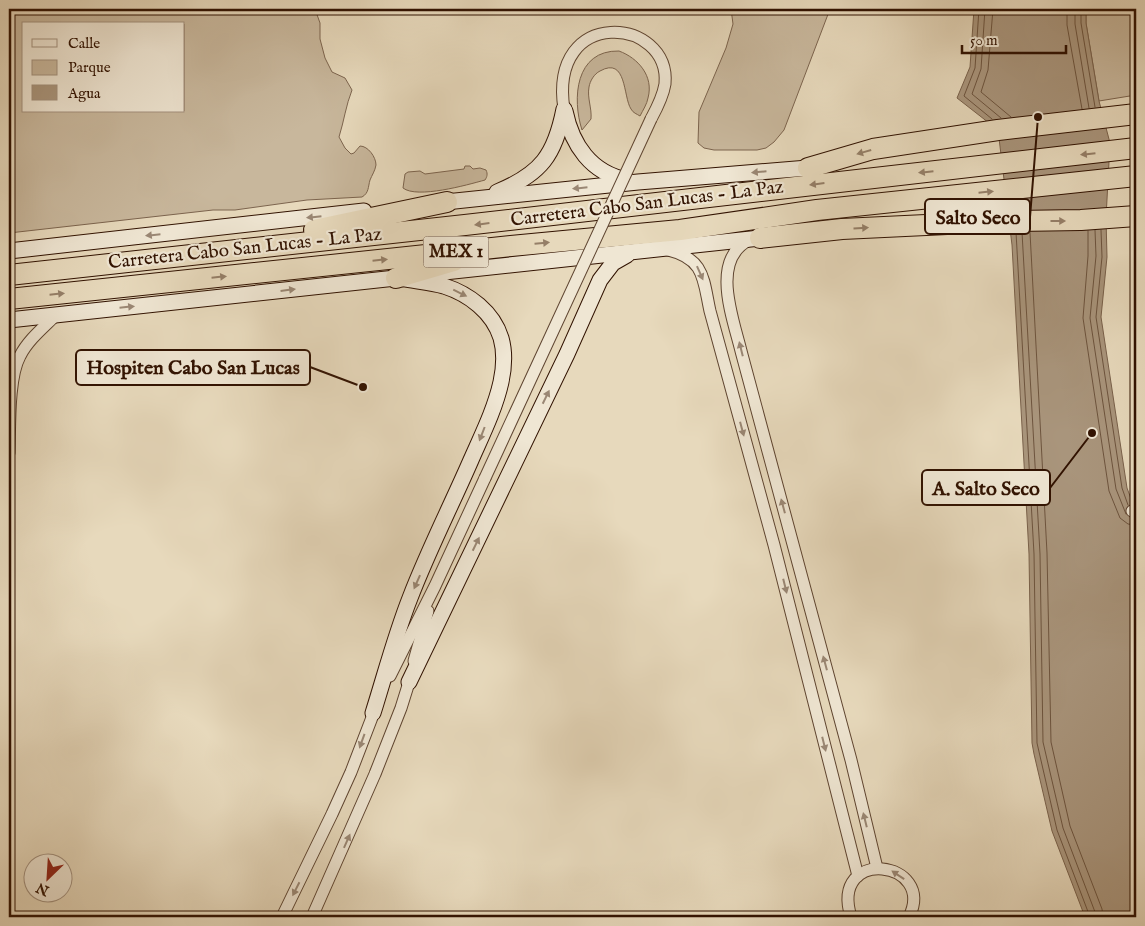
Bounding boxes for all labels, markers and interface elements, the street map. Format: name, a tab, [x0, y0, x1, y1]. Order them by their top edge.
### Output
legend	[22, 22, 185, 112]
scale bar	[962, 22, 1066, 54]
text: 50 m	[970, 31, 998, 50]
text: Calle	[68, 34, 100, 53]
text: Parque	[68, 58, 111, 77]
text: Agua	[67, 84, 101, 103]
one-way arrow	[856, 148, 871, 156]
one-way arrow	[1079, 150, 1095, 158]
one-way arrow	[751, 168, 767, 176]
one-way arrow	[918, 168, 934, 176]
street label: Carretera Cabo San Lucas - La Paz	[509, 175, 785, 233]
one-way arrow	[809, 180, 825, 188]
one-way arrow	[572, 184, 588, 192]
one-way arrow	[978, 188, 994, 196]
callout: Salto Seco	[925, 199, 1030, 234]
text: Salto Seco	[935, 206, 1021, 231]
one-way arrow	[306, 213, 322, 221]
one-way arrow	[1050, 217, 1066, 225]
one-way arrow	[473, 220, 489, 228]
street label: Carretera Cabo San Lucas - La Paz	[107, 223, 383, 275]
one-way arrow	[853, 224, 869, 232]
one-way arrow	[144, 231, 160, 239]
road number: MEX 1	[424, 236, 488, 268]
one-way arrow	[534, 239, 550, 247]
one-way arrow	[373, 256, 389, 264]
one-way arrow	[697, 266, 705, 280]
one-way arrow	[211, 273, 227, 281]
one-way arrow	[281, 286, 297, 294]
one-way arrow	[453, 289, 467, 297]
one-way arrow	[50, 290, 66, 298]
one-way arrow	[119, 303, 135, 311]
one-way arrow	[737, 342, 745, 357]
callout: Hospiten Cabo San Lucas	[76, 350, 310, 385]
text: Hospiten Cabo San Lucas	[86, 356, 300, 381]
one-way arrow	[542, 390, 550, 404]
one-way arrow	[739, 422, 747, 437]
one-way arrow	[478, 427, 486, 442]
callout: A. Salto Seco	[922, 470, 1050, 505]
text: A. Salto Seco	[931, 477, 1040, 502]
one-way arrow	[779, 498, 787, 513]
one-way arrow	[472, 537, 480, 551]
one-way arrow	[412, 575, 421, 590]
one-way arrow	[781, 579, 789, 594]
one-way arrow	[821, 655, 829, 671]
one-way arrow	[358, 734, 366, 749]
one-way arrow	[820, 737, 828, 752]
one-way arrow	[861, 813, 869, 828]
one-way arrow	[343, 834, 351, 848]
north arrow	[22, 854, 72, 904]
one-way arrow	[892, 870, 905, 880]
text: N	[34, 878, 53, 900]
one-way arrow	[292, 882, 300, 897]

